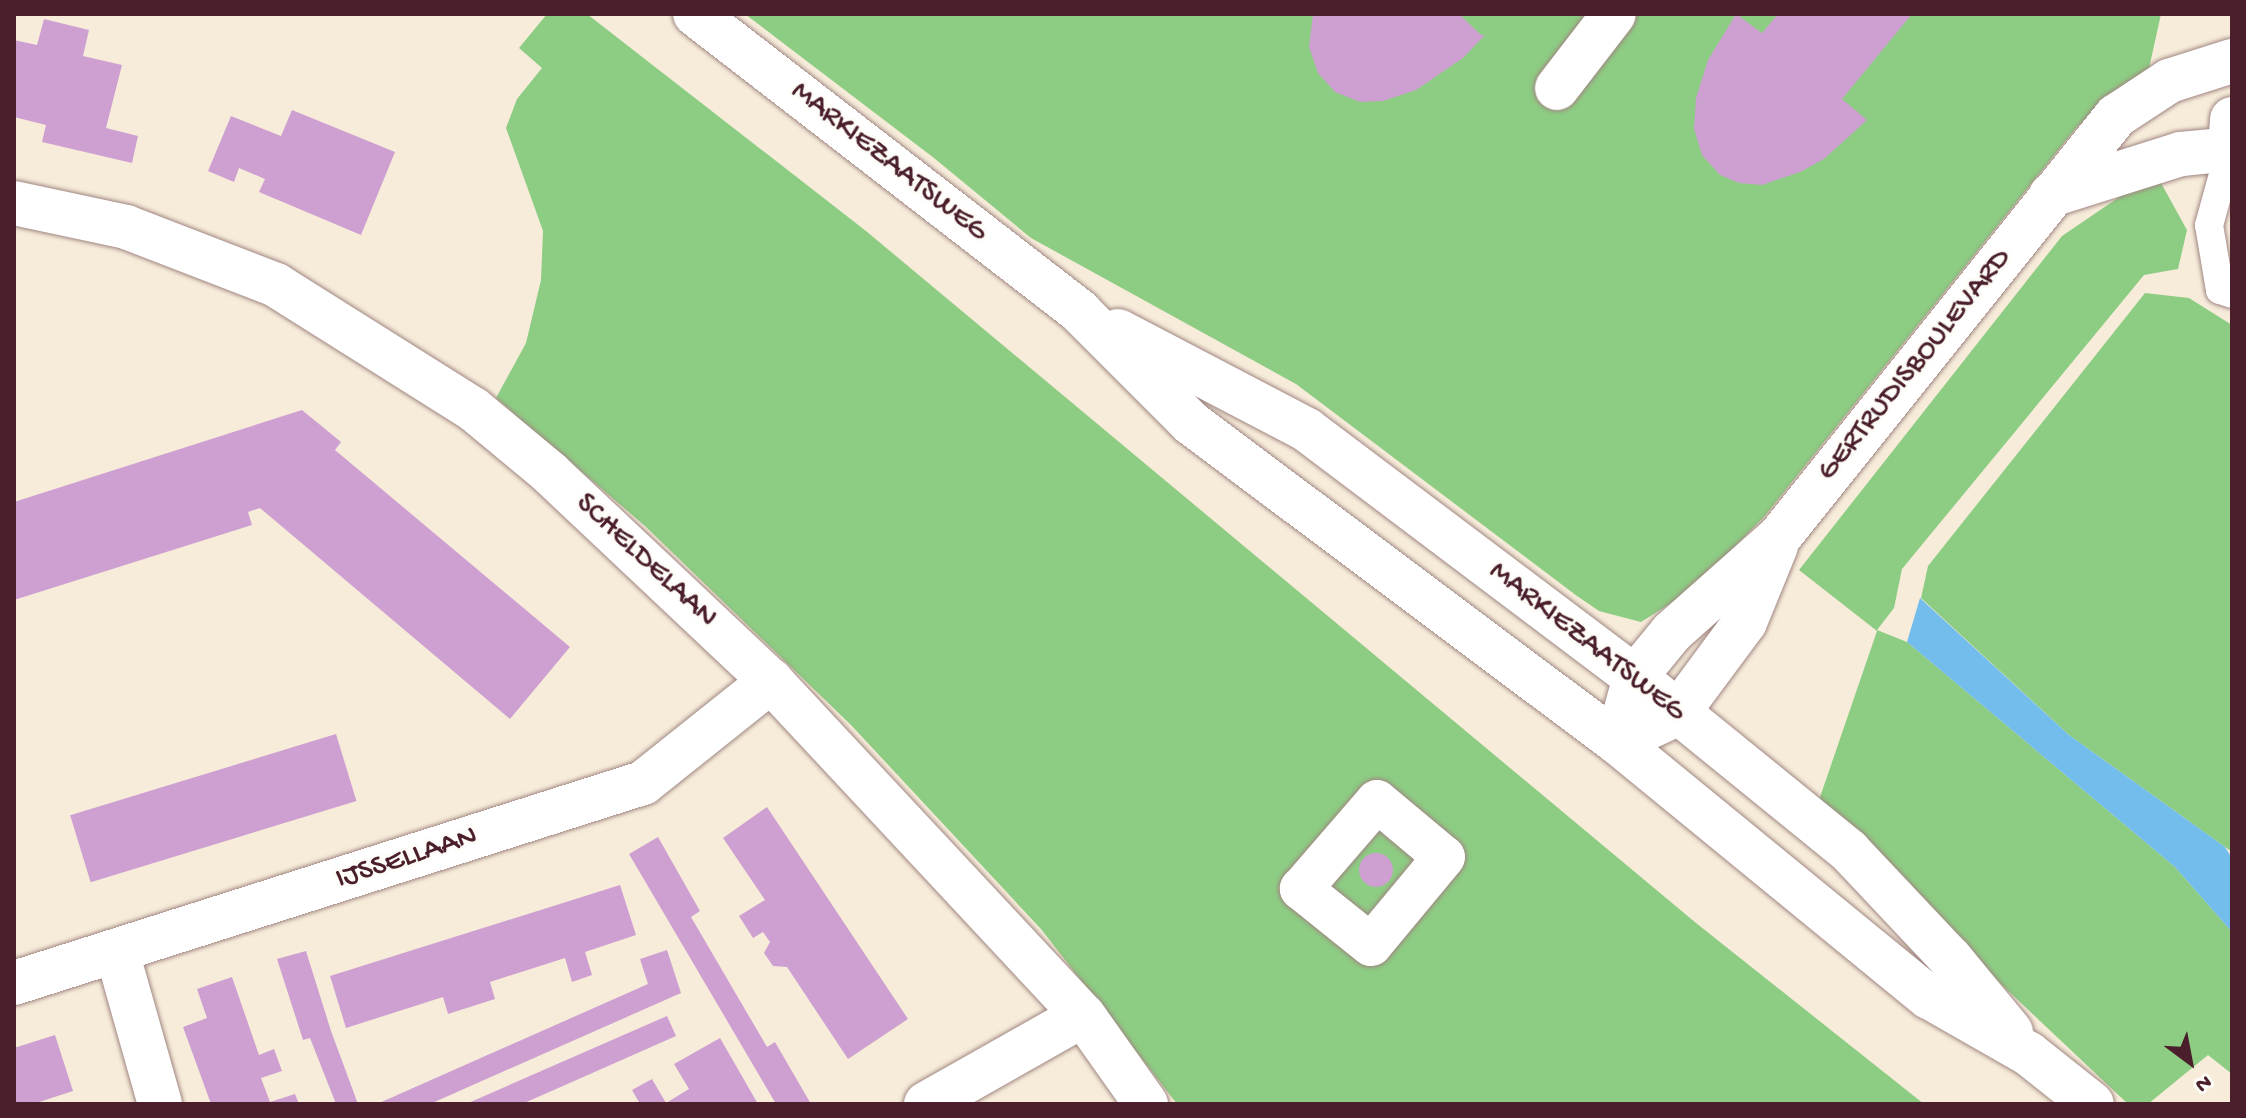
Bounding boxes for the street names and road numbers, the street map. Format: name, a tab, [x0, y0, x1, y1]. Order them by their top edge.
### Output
street label: MARKIEZAATSWEG	[782, 75, 994, 251]
street label: GERTRUDISBOULEVARD	[1811, 243, 2021, 489]
street label: SCHELDELAAN	[566, 487, 724, 637]
street label: MARKIEZAATSWEG	[1480, 555, 1692, 731]
street label: IJSSELLAAN	[332, 819, 482, 899]

